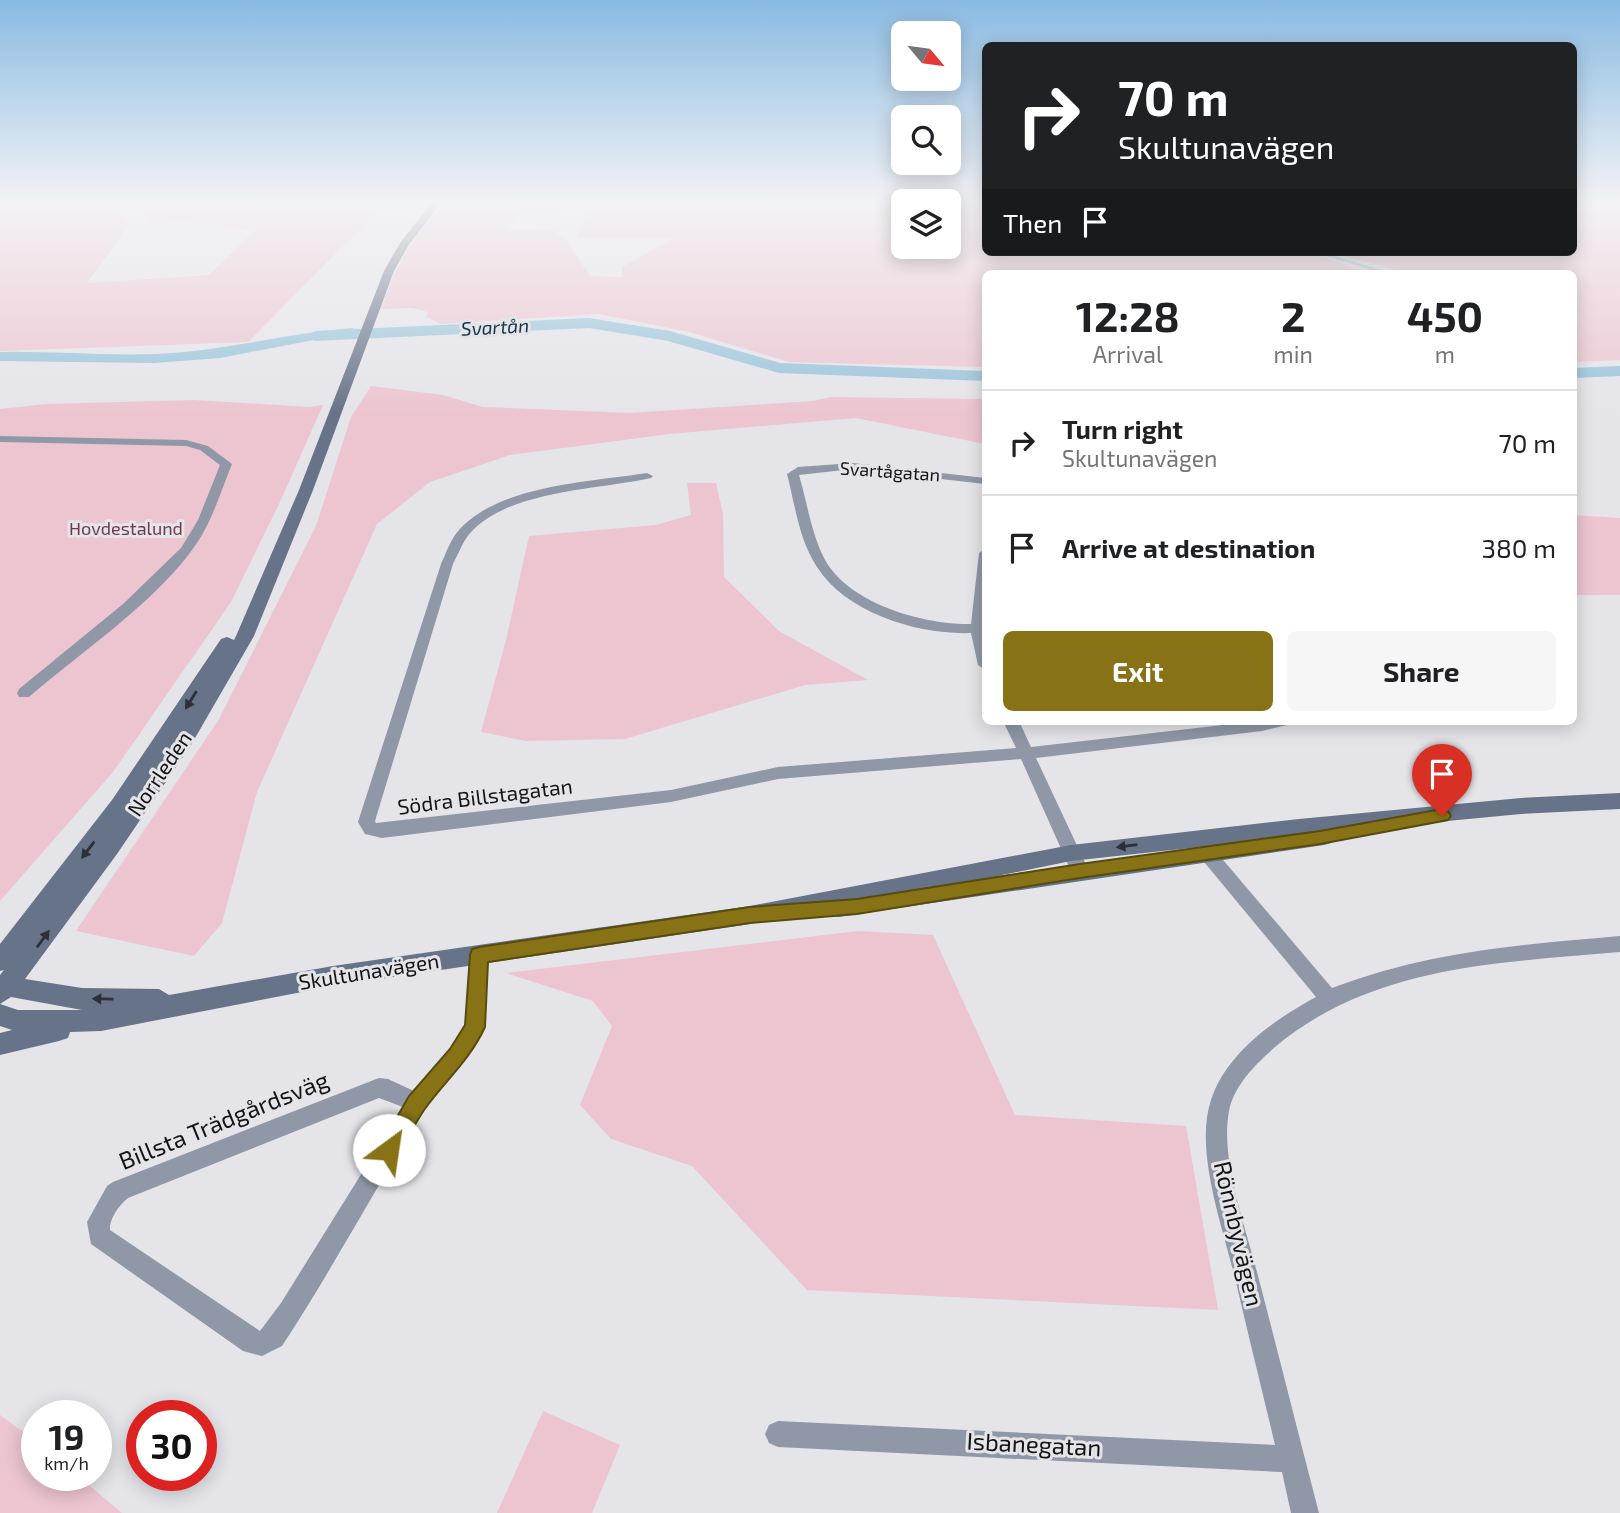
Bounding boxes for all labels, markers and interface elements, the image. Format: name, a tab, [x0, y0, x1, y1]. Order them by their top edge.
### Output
north arrow	[891, 21, 961, 91]
map controls	[891, 21, 961, 259]
text: 70 m	[1118, 67, 1229, 126]
icon: right	[1003, 70, 1094, 161]
button: search	[891, 105, 961, 175]
text: Skultunavägen	[1118, 127, 1334, 165]
button: layers	[891, 189, 961, 259]
icon: arrive	[1076, 203, 1114, 241]
text: Then	[1003, 207, 1062, 238]
text: 12:28	[1076, 290, 1180, 340]
text: 2	[1281, 290, 1305, 340]
text: 450	[1407, 290, 1483, 340]
water label: Svartån	[460, 313, 530, 340]
text: Arrival	[1093, 340, 1163, 368]
text: min	[1274, 340, 1313, 368]
text: m	[1435, 340, 1455, 368]
text: Turn right	[1062, 413, 1183, 444]
icon: right	[1003, 424, 1041, 462]
text: 70 m	[1498, 427, 1556, 458]
text: Skultunavägen	[1062, 444, 1217, 472]
street label: Svartågatan	[839, 457, 941, 485]
park label: Hovdestalund	[69, 517, 183, 539]
icon: arrive	[1003, 529, 1041, 567]
text: Arrive at destination	[1062, 532, 1315, 563]
text: 380 m	[1482, 532, 1556, 563]
button: Exit	[1003, 631, 1273, 711]
button: Share	[1287, 631, 1556, 711]
one-way arrow	[185, 690, 198, 709]
street label: Norrleden	[121, 726, 196, 820]
pin	[1412, 744, 1472, 816]
icon: arrive	[1423, 755, 1461, 793]
street label: Södra Billstagatan	[396, 772, 574, 819]
one-way arrow	[81, 841, 96, 859]
one-way arrow	[1116, 841, 1138, 852]
one-way arrow	[35, 930, 49, 948]
street label: Skultunavägen	[297, 947, 441, 994]
one-way arrow	[92, 993, 114, 1005]
street label: Billsta Trädgårdsväg	[114, 1064, 333, 1175]
position arrow	[352, 1113, 426, 1187]
street label: Rönnbyvägen	[1209, 1158, 1270, 1309]
speed limit sign: 30	[126, 1400, 217, 1491]
text: 19	[49, 1415, 84, 1457]
street label: Isbanegatan	[966, 1425, 1102, 1462]
text: km/h	[44, 1452, 89, 1474]

